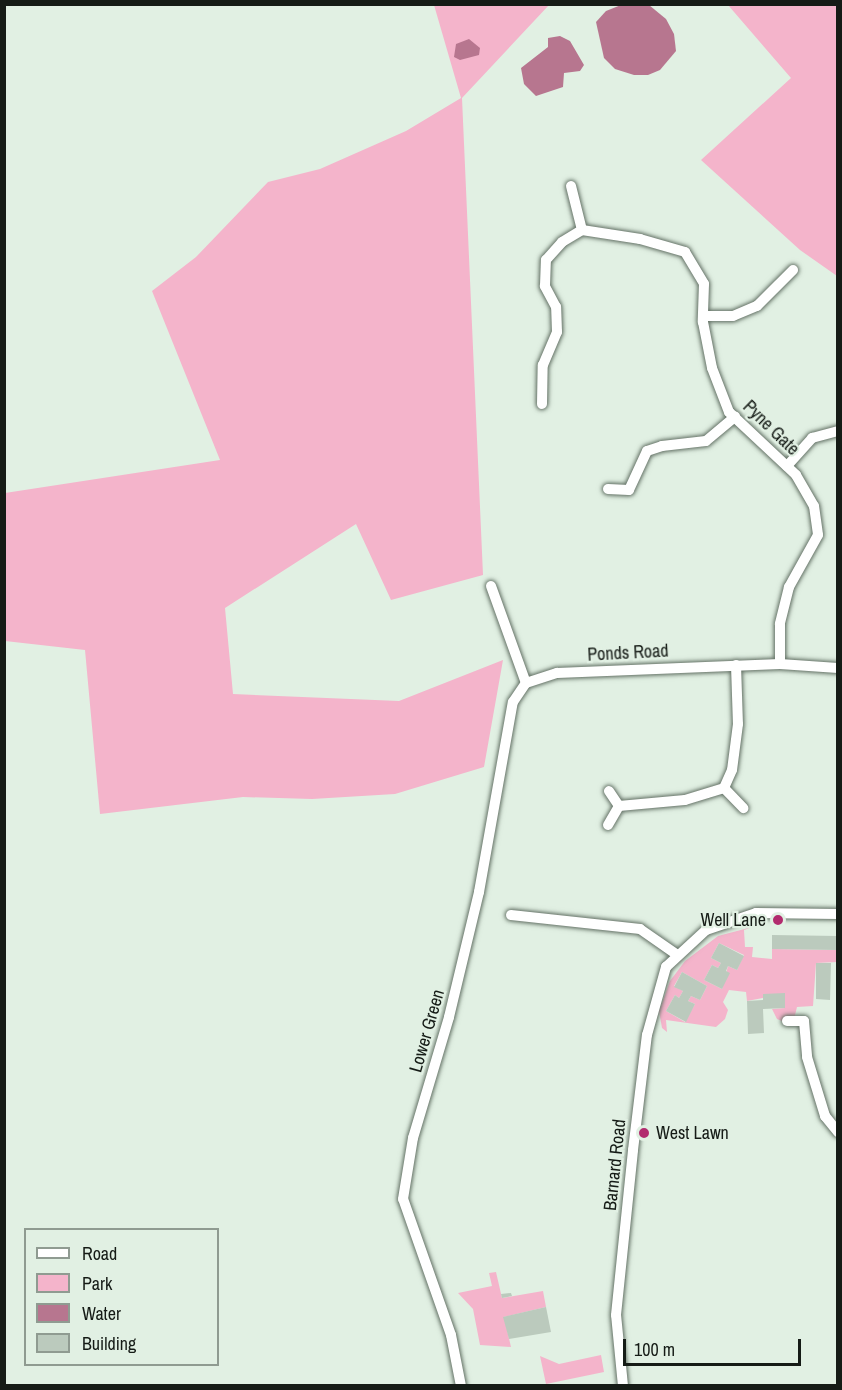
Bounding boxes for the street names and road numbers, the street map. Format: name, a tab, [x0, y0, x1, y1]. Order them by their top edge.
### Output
street label: Pyne Gate	[738, 396, 804, 460]
street label: Ponds Road	[587, 640, 669, 666]
street label: Lower Green	[405, 987, 449, 1075]
street label: Barnard Road	[599, 1118, 631, 1212]

